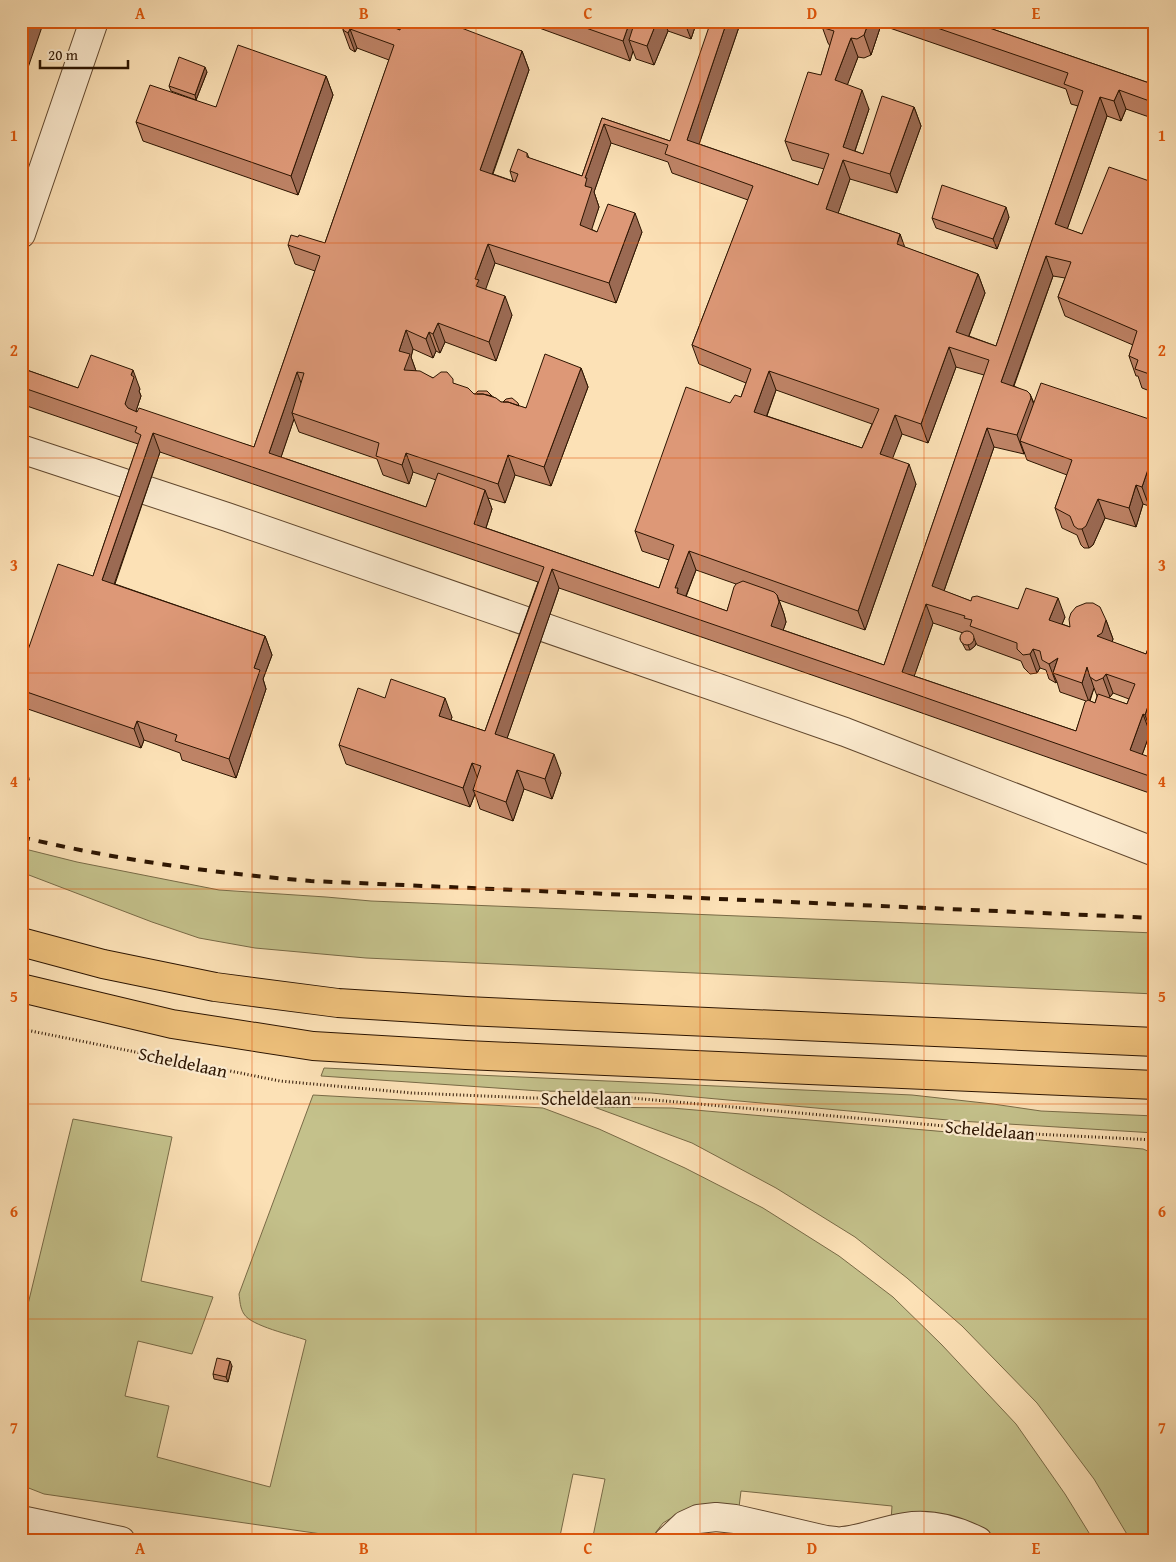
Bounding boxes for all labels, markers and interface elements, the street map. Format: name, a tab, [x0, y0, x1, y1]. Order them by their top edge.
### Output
text: A	[135, 1, 146, 25]
text: B	[359, 1, 369, 25]
text: C	[583, 1, 593, 25]
text: D	[807, 1, 817, 25]
text: E	[1032, 1, 1041, 25]
scale bar	[40, 38, 128, 70]
text: 20 m	[48, 44, 79, 65]
text: 1	[10, 123, 18, 147]
text: 1	[1158, 123, 1166, 147]
text: 2	[10, 338, 18, 362]
text: 2	[1158, 338, 1166, 362]
text: 3	[10, 553, 18, 577]
text: 3	[1158, 553, 1166, 577]
text: 4	[10, 769, 18, 793]
text: 4	[1158, 769, 1166, 793]
text: 5	[10, 984, 18, 1008]
text: 5	[1158, 984, 1166, 1008]
street label: Scheldelaan	[136, 1039, 230, 1085]
street label: Scheldelaan	[541, 1085, 631, 1112]
street label: Scheldelaan	[944, 1113, 1036, 1147]
text: 6	[10, 1199, 18, 1223]
text: 6	[1158, 1199, 1166, 1223]
text: 7	[10, 1415, 18, 1439]
text: 7	[1158, 1415, 1166, 1439]
text: A	[135, 1536, 146, 1560]
text: B	[359, 1536, 369, 1560]
text: C	[583, 1536, 593, 1560]
text: D	[807, 1536, 817, 1560]
text: E	[1032, 1536, 1041, 1560]

